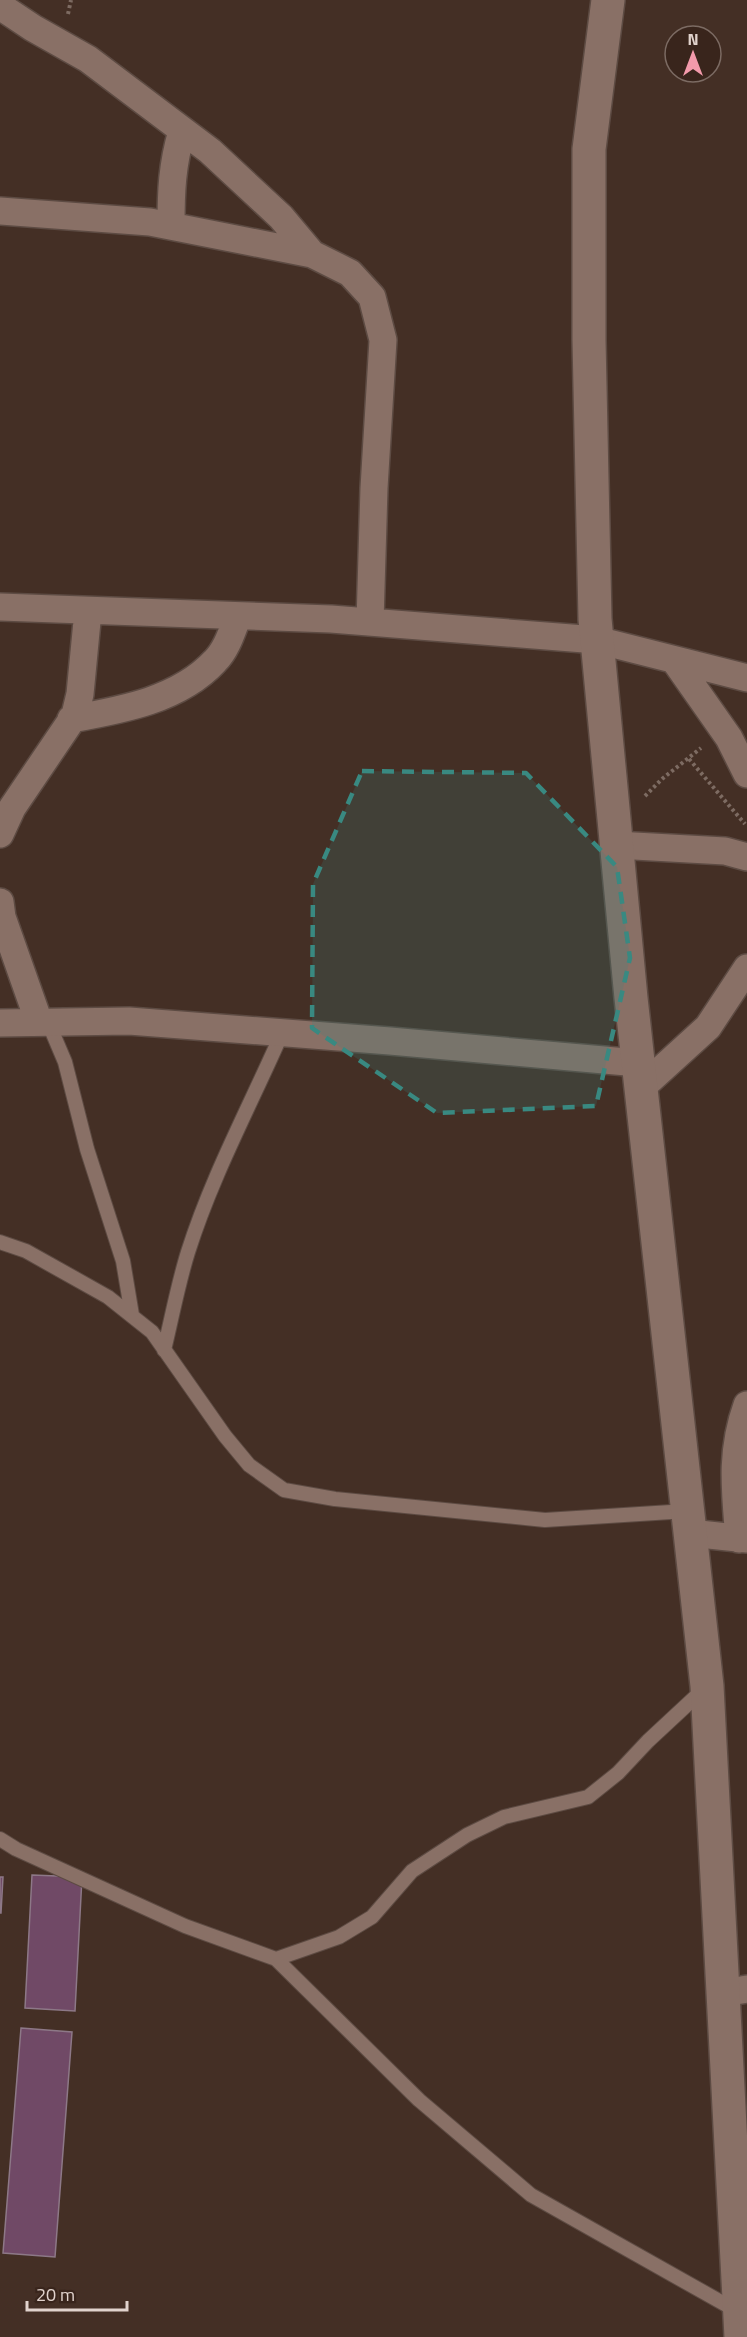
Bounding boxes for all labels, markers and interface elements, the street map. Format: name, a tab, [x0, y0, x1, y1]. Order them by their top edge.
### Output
north arrow	[663, 24, 723, 84]
text: N	[687, 27, 699, 51]
scale bar	[27, 2274, 128, 2312]
text: 20 m	[36, 2281, 75, 2308]

